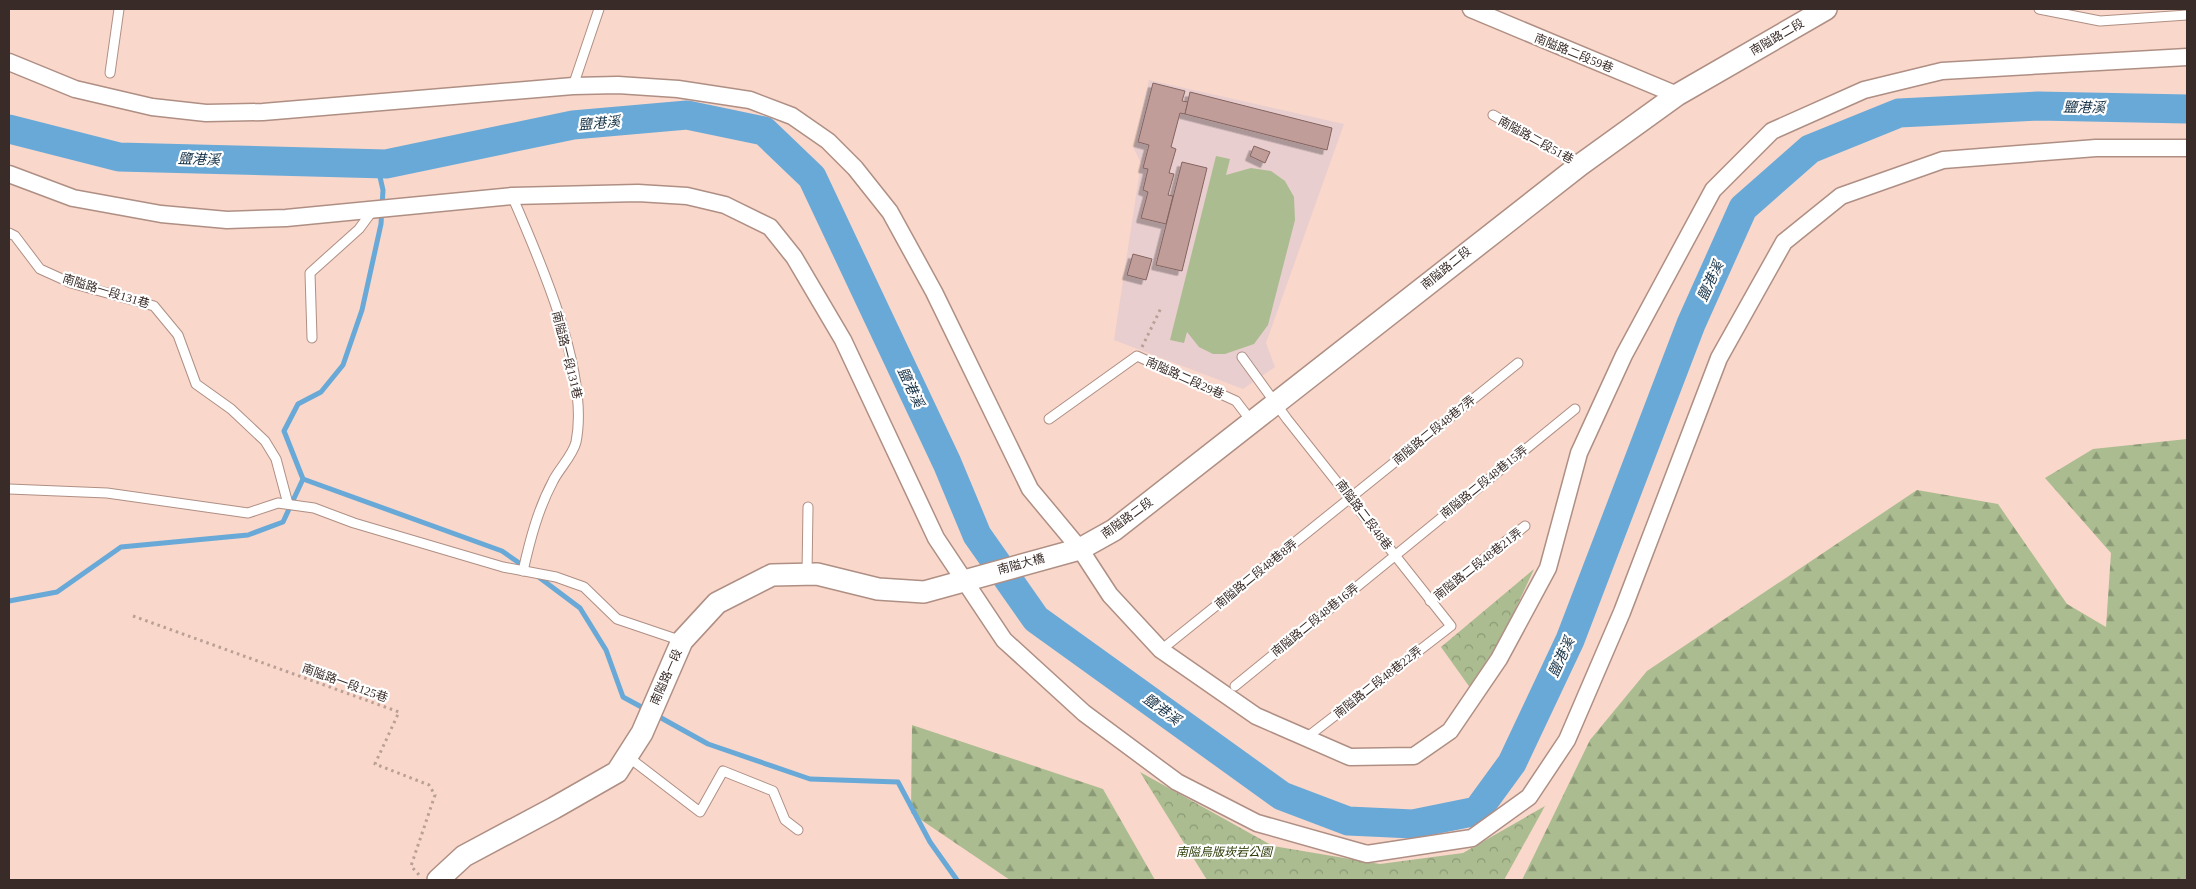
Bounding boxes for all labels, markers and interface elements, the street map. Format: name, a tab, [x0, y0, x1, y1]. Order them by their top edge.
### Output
street label: 南隘路二段	[1748, 16, 1806, 58]
street label: 南隘路二段59巷	[1532, 31, 1616, 75]
water label: 鹽港溪	[2063, 100, 2107, 115]
water label: 鹽港溪	[577, 114, 623, 133]
street label: 南隘路二段51巷	[1496, 114, 1576, 166]
water label: 鹽港溪	[178, 151, 222, 168]
street label: 南隘路二段	[1418, 244, 1474, 292]
water label: 鹽港溪	[1695, 257, 1727, 303]
street label: 南隘路一段131巷	[61, 271, 151, 311]
street label: 南隘路一段131巷	[549, 310, 585, 400]
street label: 南隘路二段29巷	[1144, 355, 1226, 401]
water label: 鹽港溪	[895, 365, 927, 411]
street label: 南隘路二段48巷7弄	[1390, 392, 1478, 468]
street label: 南隘路二段48巷15弄	[1438, 443, 1530, 521]
street label: 南隘路二段48巷	[1333, 477, 1395, 553]
street label: 南隘路二段	[1099, 495, 1155, 541]
street label: 南隘路二段48巷21弄	[1431, 525, 1525, 603]
street label: 南隘路二段48巷8弄	[1212, 536, 1300, 612]
street label: 南隘大橋	[996, 551, 1046, 577]
street label: 南隘路二段48巷16弄	[1269, 581, 1361, 659]
water label: 鹽港溪	[1546, 633, 1578, 679]
street label: 南隘路二段48巷22弄	[1331, 643, 1425, 721]
street label: 南隘路一段	[647, 647, 685, 707]
street label: 南隘路一段125巷	[300, 661, 390, 705]
water label: 鹽港溪	[1140, 691, 1185, 729]
park label: 南隘烏版崁岩公園	[1176, 845, 1274, 859]

